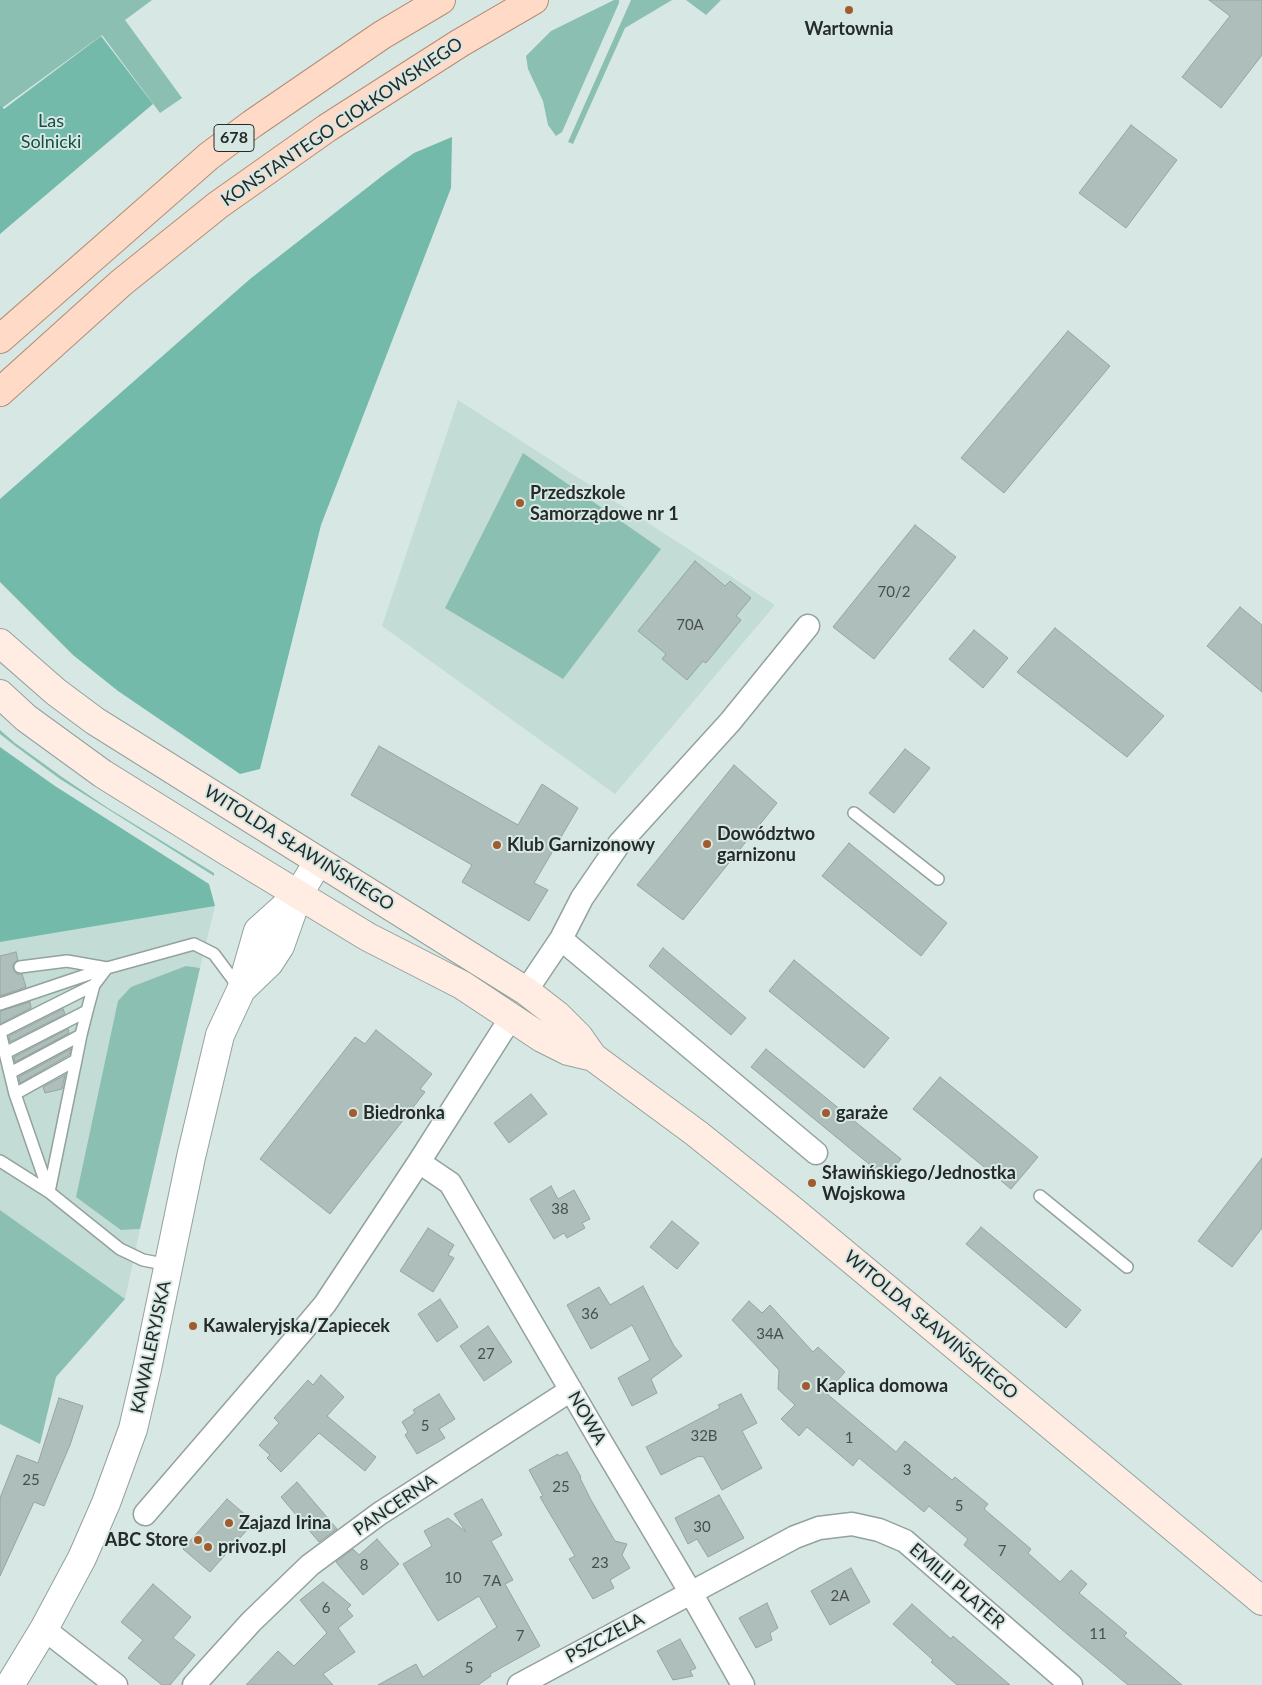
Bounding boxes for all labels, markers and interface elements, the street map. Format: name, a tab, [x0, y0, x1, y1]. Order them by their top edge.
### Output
marker: Wartownia	[843, 4, 855, 16]
place label: Wartownia	[805, 18, 893, 40]
street label: KONSTANTEGO CIOŁKOWSKIEGO	[217, 33, 467, 211]
park label: Las Solnicki	[21, 110, 81, 152]
road number: 678	[214, 125, 254, 152]
place label: Przedszkole Samorządowe nr 1	[530, 482, 679, 524]
marker: Przedszkole Samorządowe nr 1	[514, 497, 526, 509]
house number: 70/2	[878, 583, 910, 601]
house number: 70A	[676, 616, 704, 634]
street label: WITOLDA SŁAWIŃSKIEGO	[200, 781, 398, 915]
place label: Dowództwo garnizonu	[717, 823, 815, 866]
place label: Klub Garnizonowy	[507, 834, 655, 856]
marker: Dowództwo garnizonu	[701, 838, 713, 850]
marker: Klub Garnizonowy	[491, 839, 503, 851]
place label: Biedronka	[363, 1102, 445, 1124]
place label: garaże	[836, 1102, 888, 1124]
marker: Biedronka	[347, 1107, 359, 1119]
marker: garaże	[820, 1107, 832, 1119]
place label: Sławińskiego/Jednostka Wojskowa	[822, 1162, 1016, 1204]
marker: Sławińskiego/Jednostka Wojskowa	[806, 1177, 818, 1189]
house number: 38	[551, 1200, 569, 1218]
street label: WITOLDA SŁAWIŃSKIEGO	[840, 1246, 1022, 1404]
street label: KAWALERYJSKA	[126, 1279, 176, 1415]
house number: 36	[581, 1305, 599, 1323]
place label: Kawaleryjska/Zapiecek	[203, 1315, 390, 1337]
marker: Kawaleryjska/Zapiecek	[187, 1320, 199, 1332]
house number: 34A	[756, 1325, 784, 1343]
house number: 27	[477, 1345, 495, 1363]
place label: Kaplica domowa	[816, 1375, 948, 1397]
marker: Kaplica domowa	[800, 1380, 812, 1392]
street label: NOWA	[563, 1387, 611, 1449]
house number: 5	[421, 1417, 429, 1435]
house number: 32B	[690, 1427, 718, 1445]
house number: 1	[845, 1429, 853, 1447]
house number: 3	[903, 1461, 911, 1479]
street label: PANCERNA	[349, 1469, 441, 1541]
house number: 25	[22, 1471, 40, 1489]
house number: 25	[552, 1478, 570, 1496]
house number: 5	[955, 1497, 963, 1515]
place label: Zajazd Irina	[239, 1512, 331, 1534]
marker: Zajazd Irina	[223, 1517, 235, 1529]
house number: 30	[693, 1518, 711, 1536]
place label: ABC Store	[105, 1529, 188, 1551]
marker: ABC Store	[192, 1534, 204, 1546]
place label: privoz.pl	[218, 1536, 286, 1558]
street label: EMILII PLATER	[905, 1539, 1009, 1633]
marker: privoz.pl	[202, 1541, 214, 1553]
house number: 7	[998, 1542, 1006, 1560]
house number: 23	[591, 1554, 609, 1572]
house number: 8	[360, 1556, 368, 1574]
house number: 10	[444, 1569, 462, 1587]
house number: 7A	[483, 1572, 501, 1590]
house number: 2A	[831, 1587, 849, 1605]
house number: 6	[322, 1599, 330, 1617]
street label: PSZCZELA	[562, 1608, 648, 1668]
house number: 11	[1089, 1625, 1107, 1643]
house number: 7	[516, 1627, 524, 1645]
house number: 5	[465, 1659, 473, 1677]

